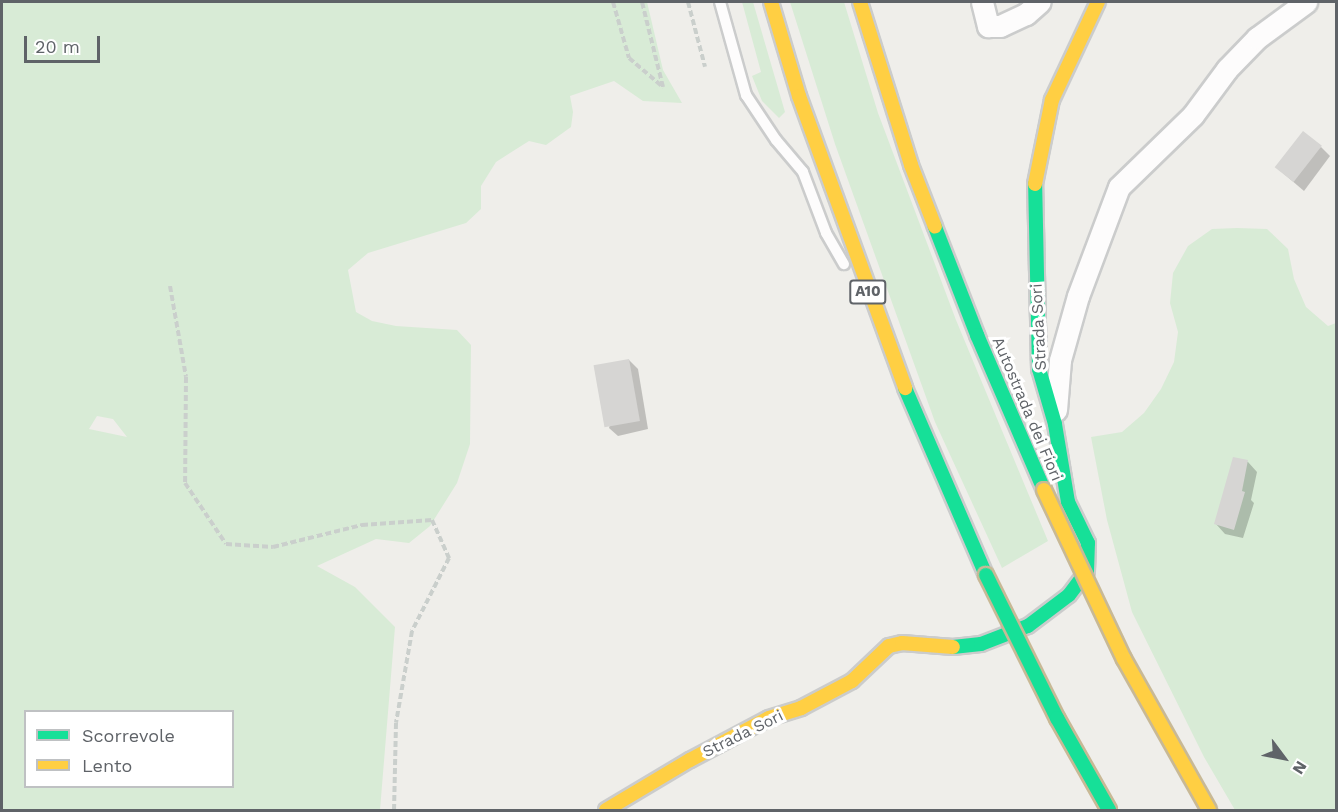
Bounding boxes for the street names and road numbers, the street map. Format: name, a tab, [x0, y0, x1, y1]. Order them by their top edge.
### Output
road number: A10	[848, 280, 888, 304]
street label: Strada Sori	[1027, 283, 1051, 371]
street label: Autostrada dei Fiori	[988, 334, 1066, 484]
street label: Strada Sori	[699, 706, 787, 762]

